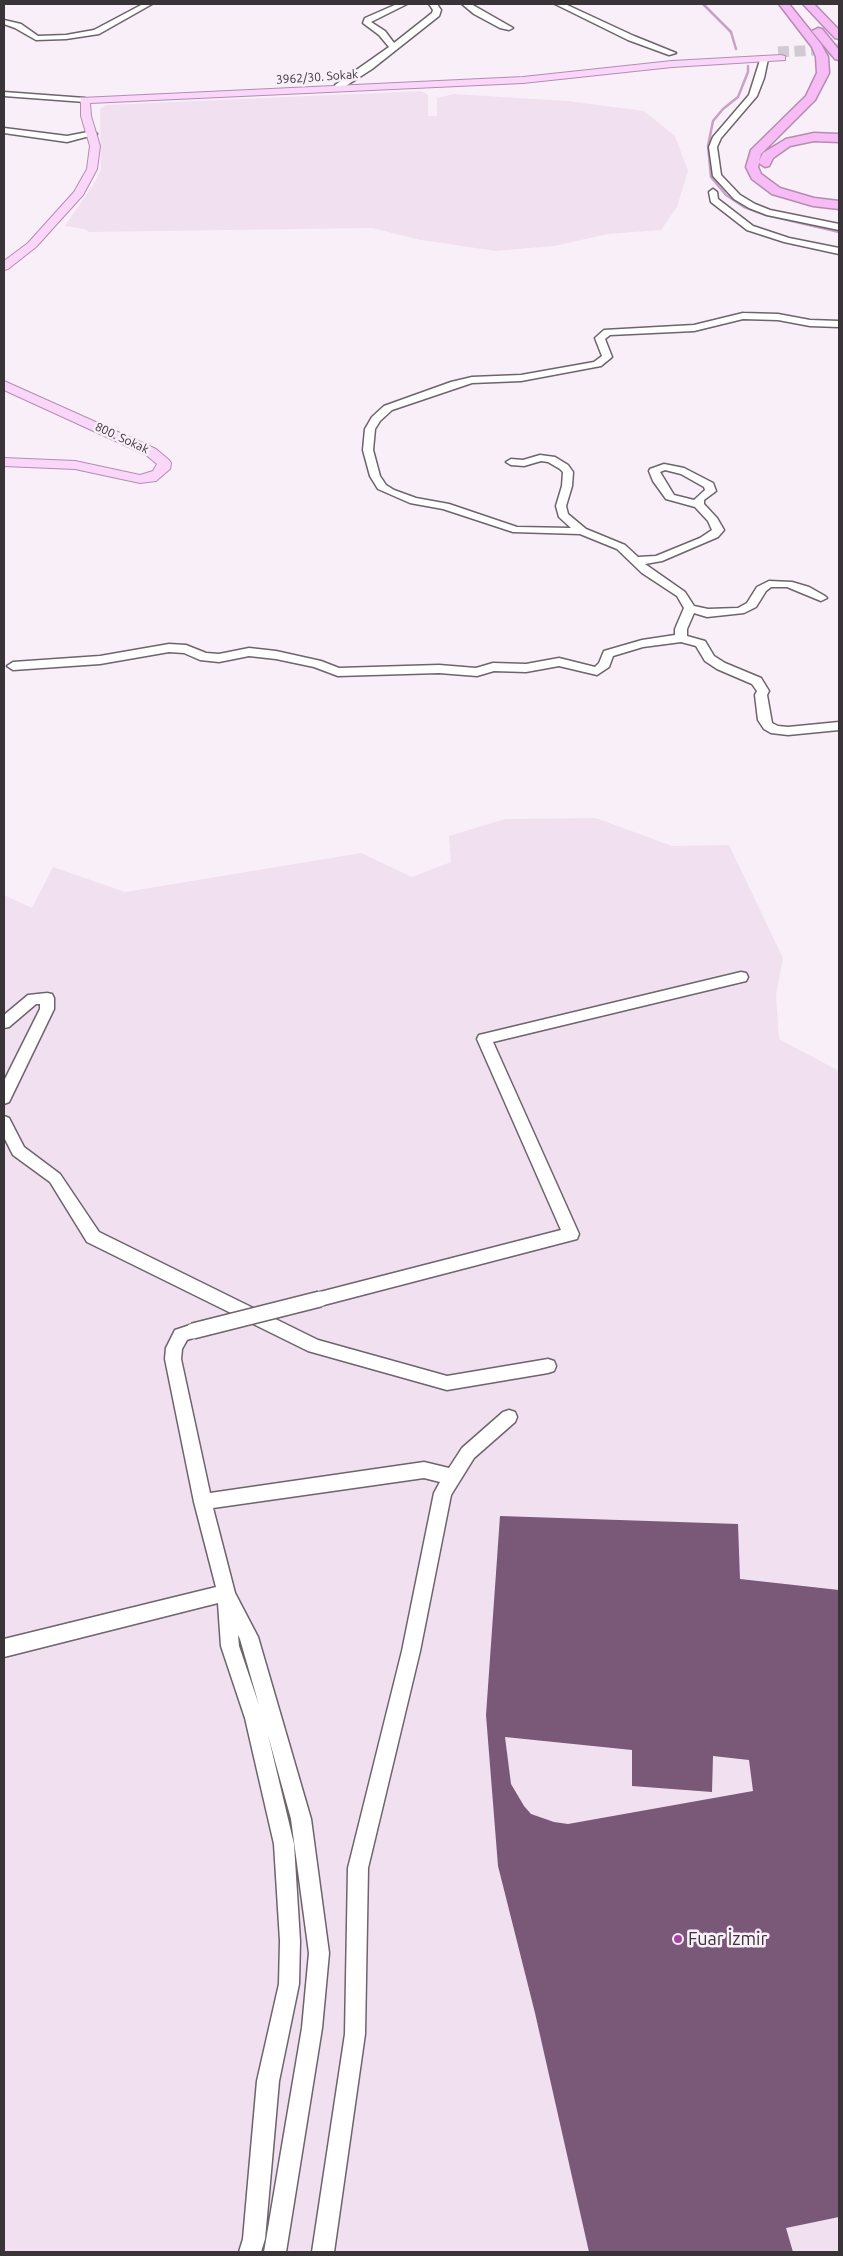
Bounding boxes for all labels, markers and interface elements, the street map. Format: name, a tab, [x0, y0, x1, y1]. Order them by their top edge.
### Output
street label: 3962/30. Sokak	[275, 67, 359, 87]
street label: 800. Sokak	[93, 419, 151, 457]
place label: Fuar İzmir	[688, 1928, 767, 1950]
marker: Fuar İzmir	[672, 1933, 684, 1945]

